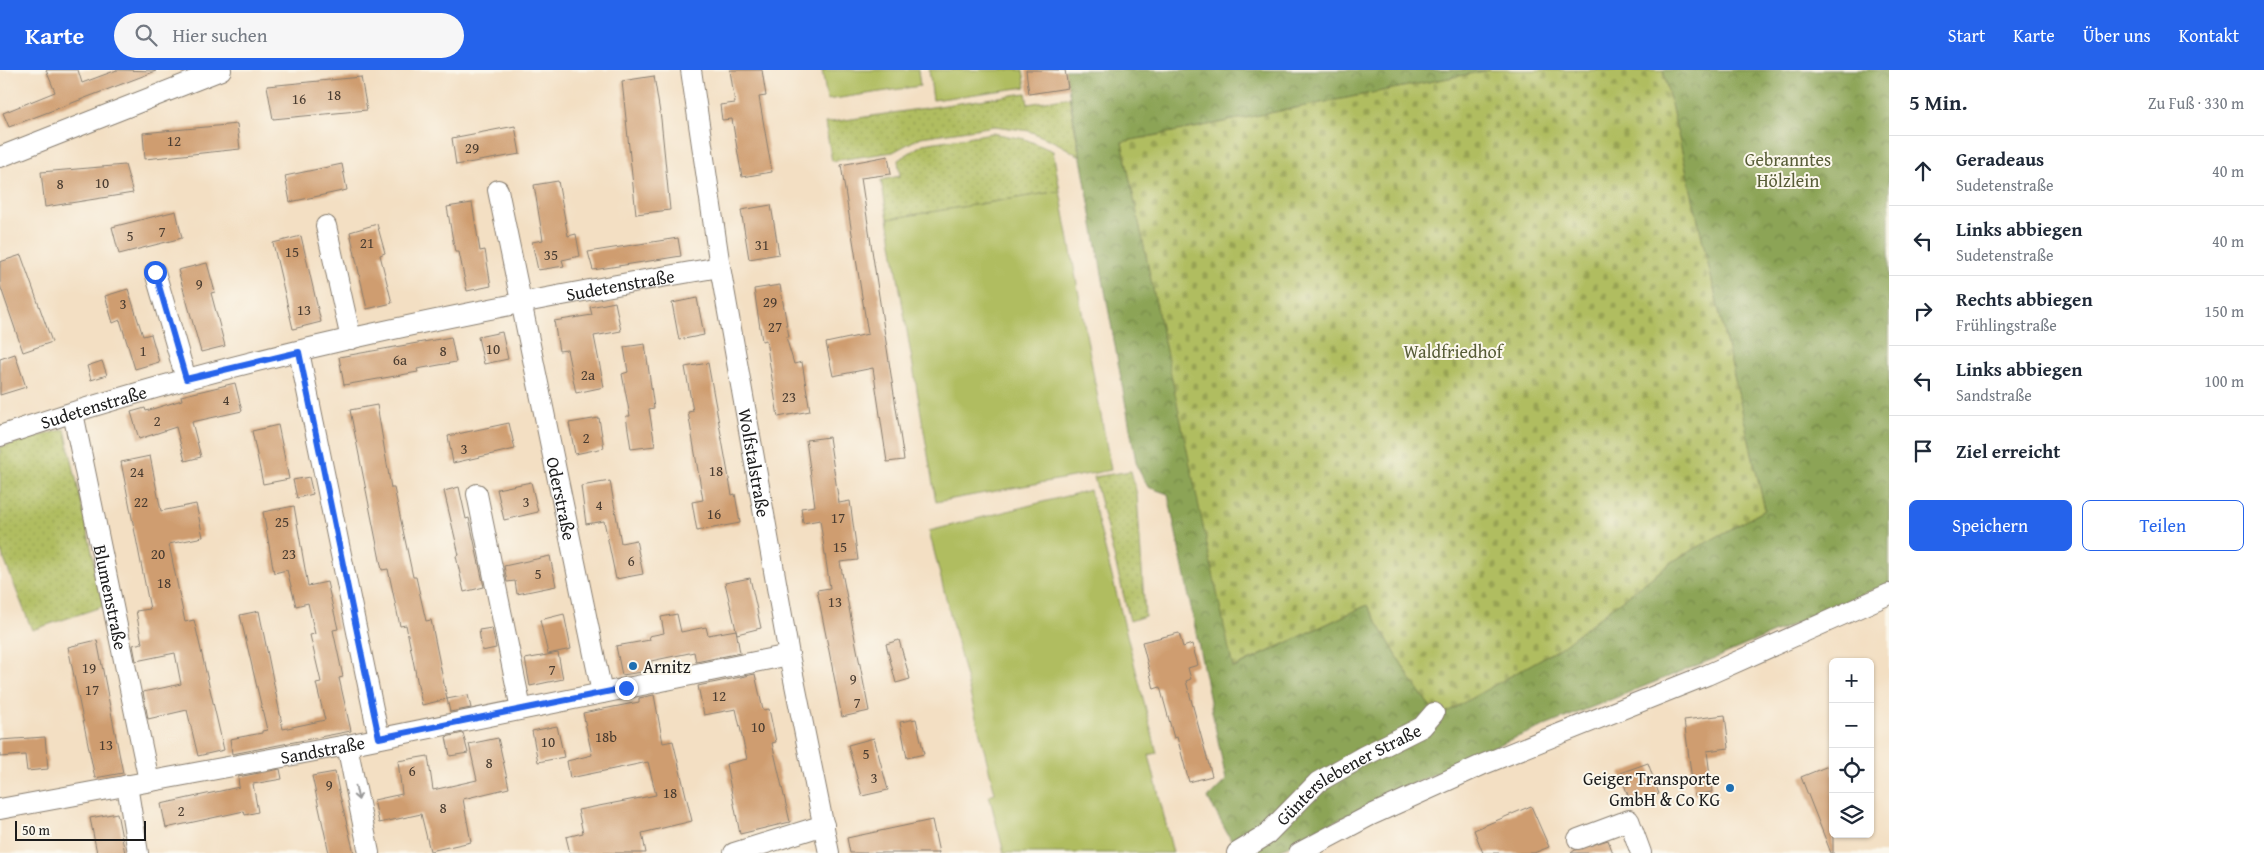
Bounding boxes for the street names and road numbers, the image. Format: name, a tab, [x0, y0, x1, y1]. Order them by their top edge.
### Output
street label: Sudetenstraße	[564, 262, 677, 308]
street label: Sudetenstraße	[37, 378, 150, 435]
street label: Wolfstalstraße	[732, 406, 778, 519]
street label: Oderstraße	[540, 454, 584, 543]
street label: Blumenstraße	[87, 542, 135, 652]
street label: Günterslebener Straße	[1269, 716, 1426, 831]
street label: Sandstraße	[278, 728, 367, 771]

